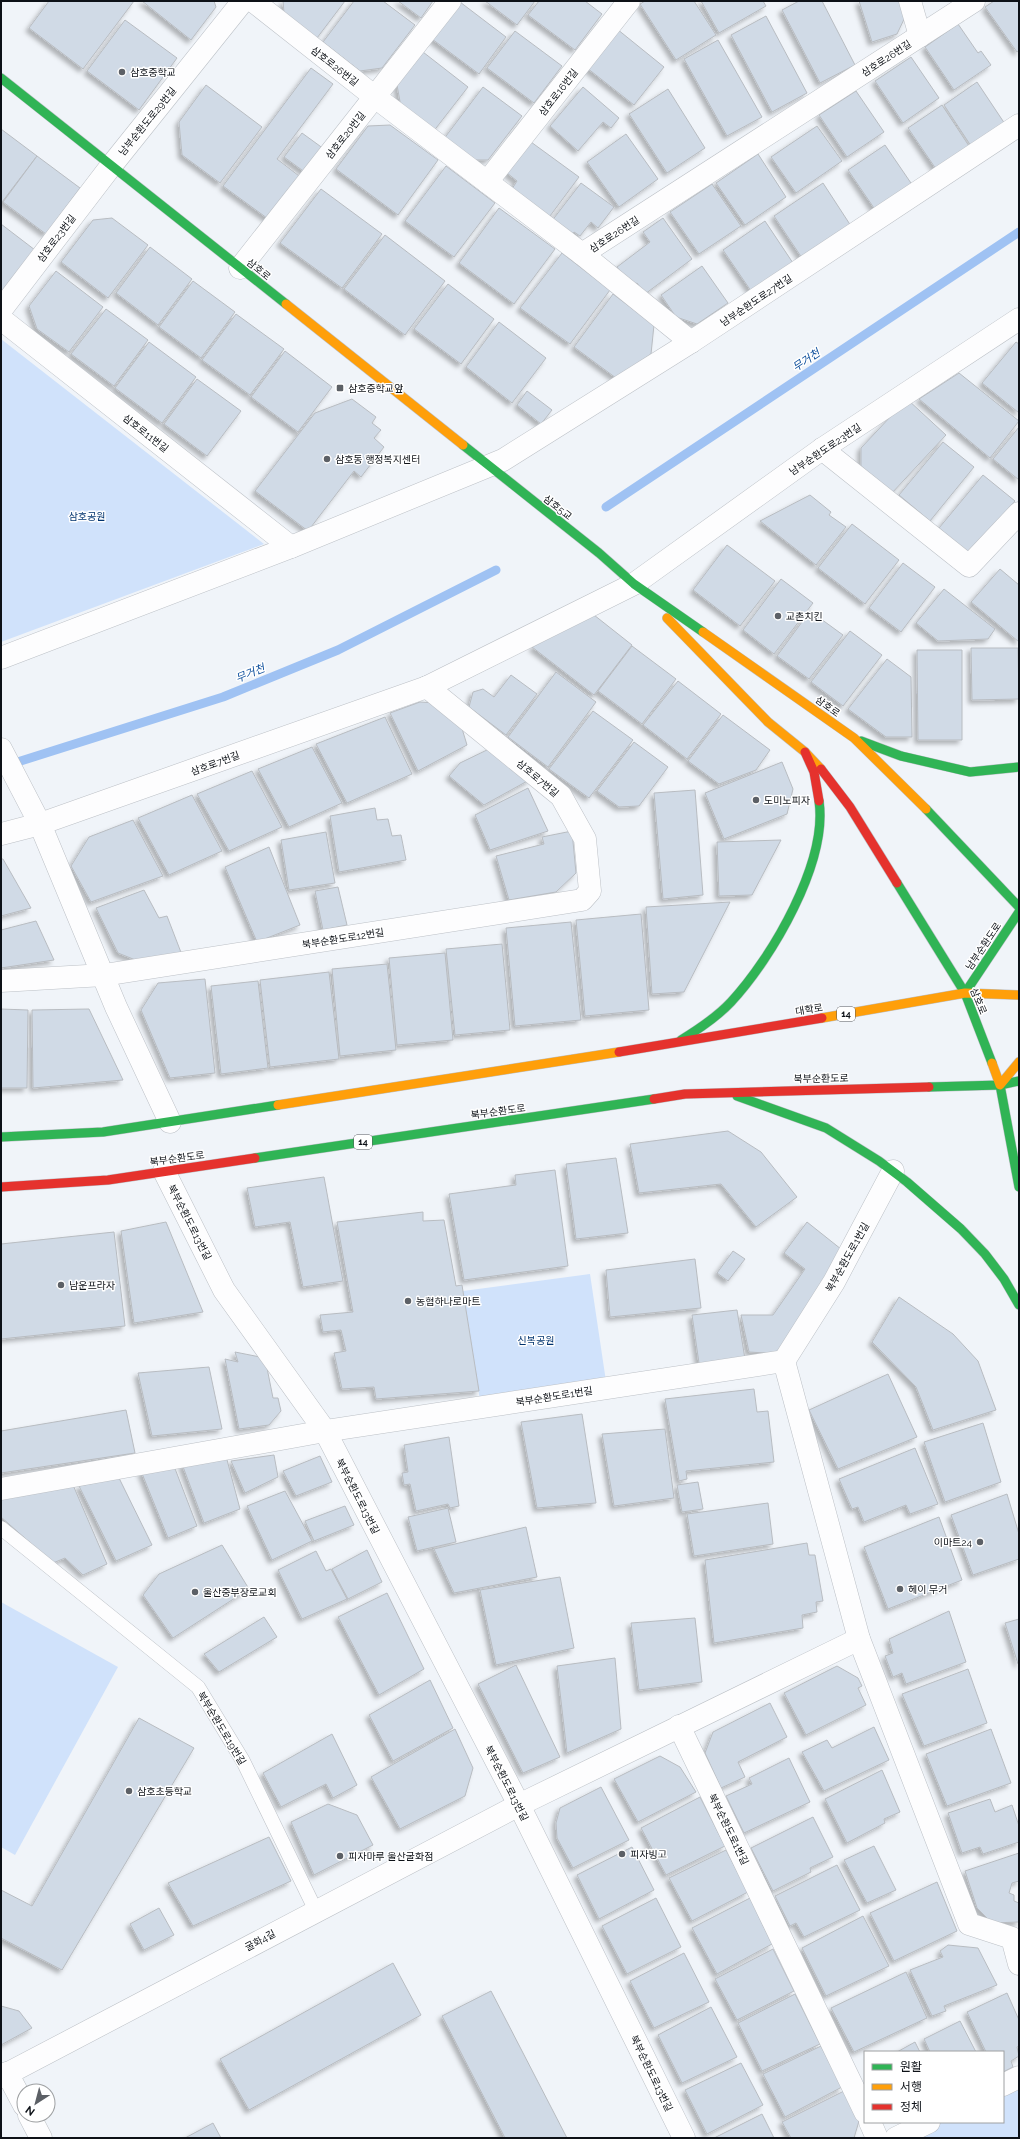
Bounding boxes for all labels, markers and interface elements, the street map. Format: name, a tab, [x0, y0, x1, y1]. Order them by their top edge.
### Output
street label: 삼호로26번길	[859, 38, 913, 79]
street label: 삼호로26번길	[309, 44, 361, 88]
marker: 삼호중학교	[117, 67, 127, 77]
place label: 삼호중학교	[130, 67, 176, 78]
street label: 삼호로16번길	[537, 67, 580, 118]
street label: 남부순환도로29번길	[116, 85, 178, 158]
street label: 삼호로20번길	[323, 109, 367, 161]
street label: 삼호로23번길	[35, 212, 78, 264]
street label: 삼호로26번길	[587, 214, 641, 255]
street label: 삼호로	[244, 256, 273, 282]
street label: 남부순환도로27번길	[718, 272, 794, 329]
water label: 무거천	[790, 345, 824, 374]
marker: 삼호중학교앞	[335, 383, 345, 393]
place label: 삼호중학교앞	[348, 383, 403, 394]
street label: 삼호로11번길	[121, 412, 171, 455]
street label: 남부순환도로23번길	[787, 421, 863, 478]
marker: 삼호동 행정복지센터	[322, 454, 332, 464]
place label: 삼호동 행정복지센터	[335, 454, 420, 465]
street label: 삼호5교	[541, 493, 574, 522]
park label: 삼호공원	[69, 511, 105, 522]
marker: 교촌치킨	[773, 611, 783, 621]
place label: 교촌치킨	[786, 611, 823, 622]
water label: 무거천	[234, 661, 268, 685]
street label: 삼호로	[813, 694, 842, 719]
street label: 삼호로7번길	[189, 750, 241, 777]
street label: 삼호로7번길	[514, 758, 561, 799]
marker: 도미노피자	[751, 795, 761, 805]
place label: 도미노피자	[764, 795, 811, 806]
street label: 남부순환도로	[963, 920, 1003, 972]
street label: 북부순환도로12번길	[301, 927, 385, 950]
street label: 삼호로	[968, 986, 989, 1016]
street label: 대학로	[795, 1002, 824, 1017]
road number: 14	[837, 1007, 855, 1021]
street label: 북부순환도로	[793, 1073, 849, 1084]
street label: 북부순환도로	[470, 1102, 526, 1121]
road number: 14	[354, 1135, 372, 1149]
street label: 북부순환도로	[149, 1149, 205, 1168]
street label: 북부순환도로13번길	[166, 1183, 213, 1262]
street label: 북부순환도로1번길	[824, 1221, 871, 1294]
marker: 남운프라자	[56, 1280, 66, 1290]
place label: 남운프라자	[69, 1280, 116, 1291]
marker: 농협하나로마트	[403, 1296, 413, 1306]
place label: 농협하나로마트	[416, 1296, 480, 1307]
park label: 신복공원	[518, 1335, 554, 1346]
street label: 북부순환도로1번길	[515, 1385, 593, 1408]
street label: 북부순환도로13번길	[334, 1457, 381, 1536]
place label: 이마트24	[934, 1537, 973, 1548]
marker: 이마트24	[975, 1537, 985, 1547]
marker: 헤이 무거	[895, 1584, 905, 1594]
place label: 헤이 무거	[908, 1584, 947, 1595]
marker: 울산중부장로교회	[190, 1587, 200, 1597]
place label: 울산중부장로교회	[203, 1587, 277, 1598]
street label: 북부순환도로19번길	[195, 1690, 248, 1767]
street label: 북부순환도로13번길	[483, 1744, 530, 1823]
marker: 삼호초등학교	[124, 1786, 134, 1796]
place label: 삼호초등학교	[137, 1786, 192, 1797]
street label: 북부순환도로1번길	[707, 1792, 751, 1867]
marker: 피자빙고	[617, 1849, 627, 1859]
place label: 피자빙고	[630, 1849, 667, 1860]
marker: 피자마루 울산굴화점	[335, 1851, 345, 1861]
place label: 피자마루 울산굴화점	[348, 1851, 433, 1862]
street label: 굴화4길	[243, 1928, 277, 1953]
street label: 북부순환도로13번길	[628, 2033, 675, 2113]
legend	[864, 2051, 1004, 2123]
text: 원활	[900, 2060, 922, 2074]
text: 서행	[900, 2080, 922, 2094]
north arrow	[16, 2083, 56, 2123]
text: 정체	[900, 2100, 922, 2114]
text: N	[23, 2103, 38, 2118]

